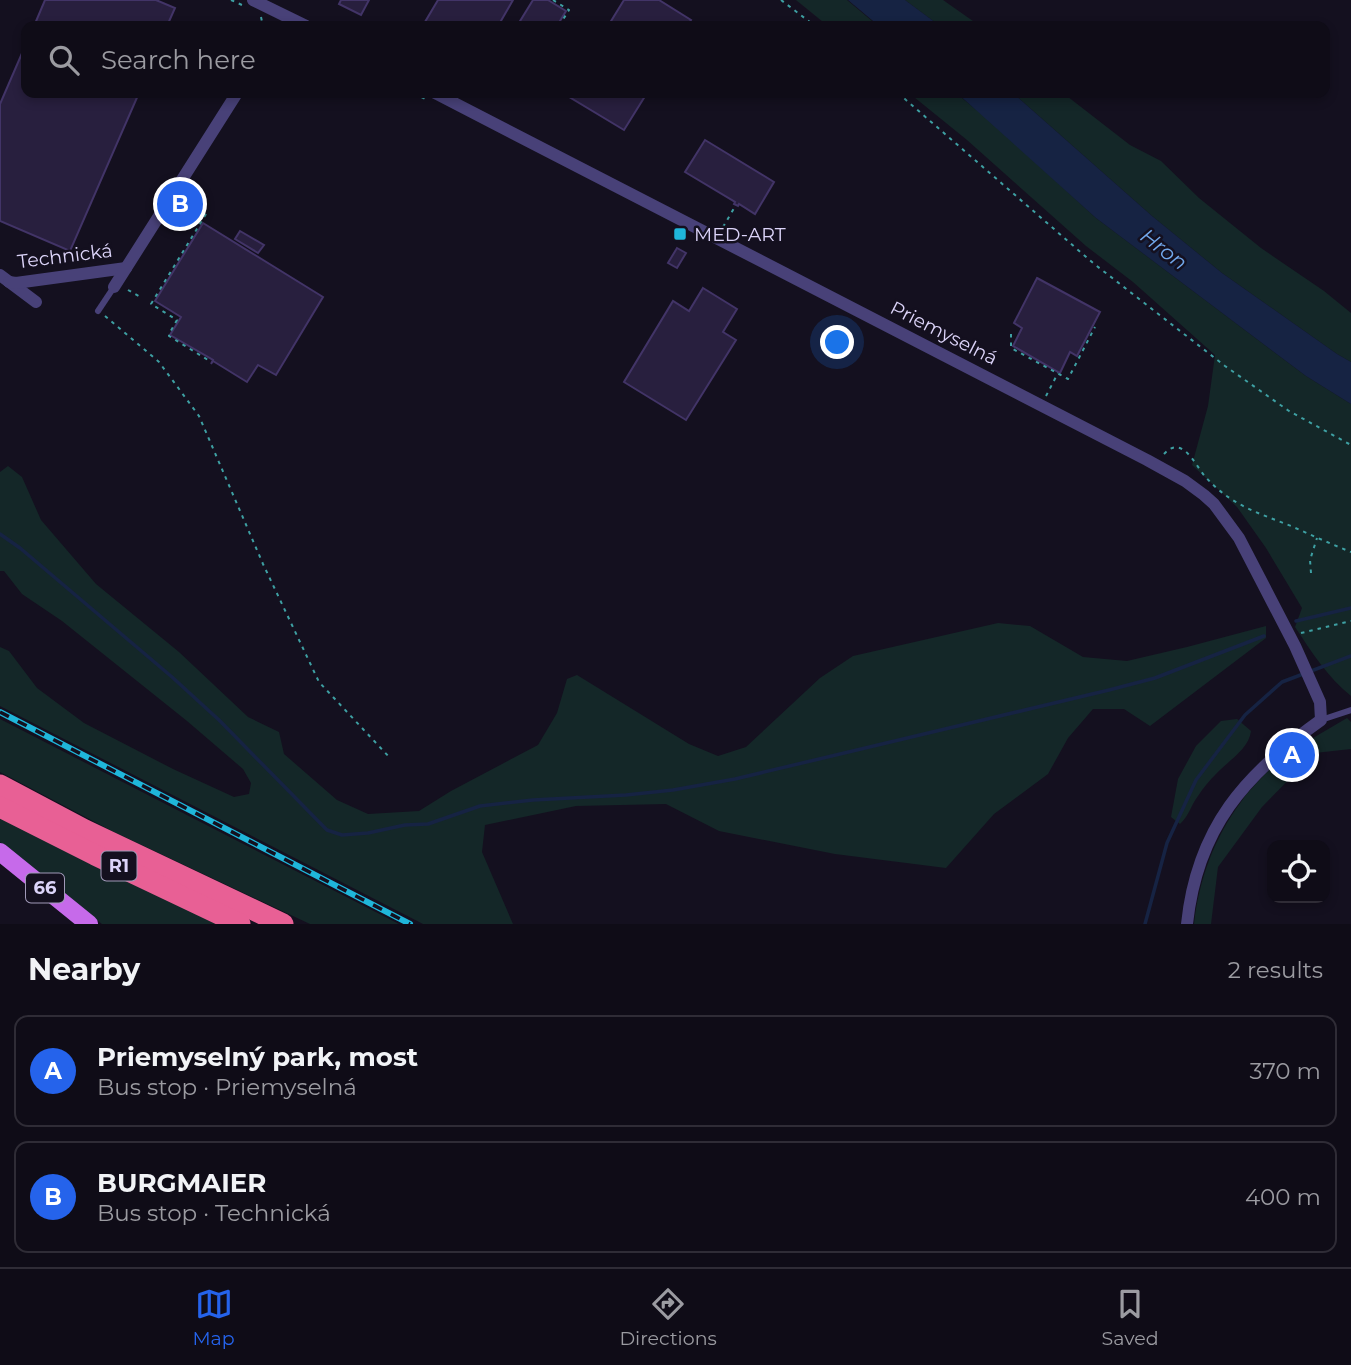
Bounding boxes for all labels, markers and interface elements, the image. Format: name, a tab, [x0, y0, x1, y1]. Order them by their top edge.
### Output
search box	[21, 21, 1330, 98]
icon: search	[45, 41, 83, 79]
text: Search here	[101, 44, 256, 76]
pin: B	[157, 178, 203, 230]
place label: MED-ART	[694, 223, 786, 246]
water label: Hron	[1136, 223, 1192, 275]
marker: MED-ART	[672, 226, 688, 242]
street label: Technická	[16, 239, 114, 273]
street label: Priemyselná	[887, 296, 1001, 370]
your location	[820, 325, 854, 359]
pin: A	[1269, 729, 1315, 781]
map controls	[1267, 840, 1330, 903]
button: locate	[1267, 840, 1330, 903]
road number: R1	[102, 852, 136, 880]
road number: 66	[26, 874, 64, 903]
text: Nearby	[28, 951, 140, 988]
text: 2 results	[1228, 956, 1323, 984]
text: Priemyselný park, most	[97, 1041, 418, 1073]
text: A	[44, 1057, 62, 1085]
text: 370 m	[1250, 1057, 1321, 1085]
text: Bus stop · Priemyselná	[97, 1073, 357, 1101]
text: BURGMAIER	[97, 1167, 266, 1199]
text: B	[44, 1183, 62, 1211]
text: 400 m	[1245, 1183, 1321, 1211]
text: Bus stop · Technická	[97, 1199, 331, 1227]
tab: Map	[192, 1285, 235, 1350]
tab: Directions	[619, 1285, 717, 1350]
tab: Saved	[1102, 1285, 1159, 1350]

